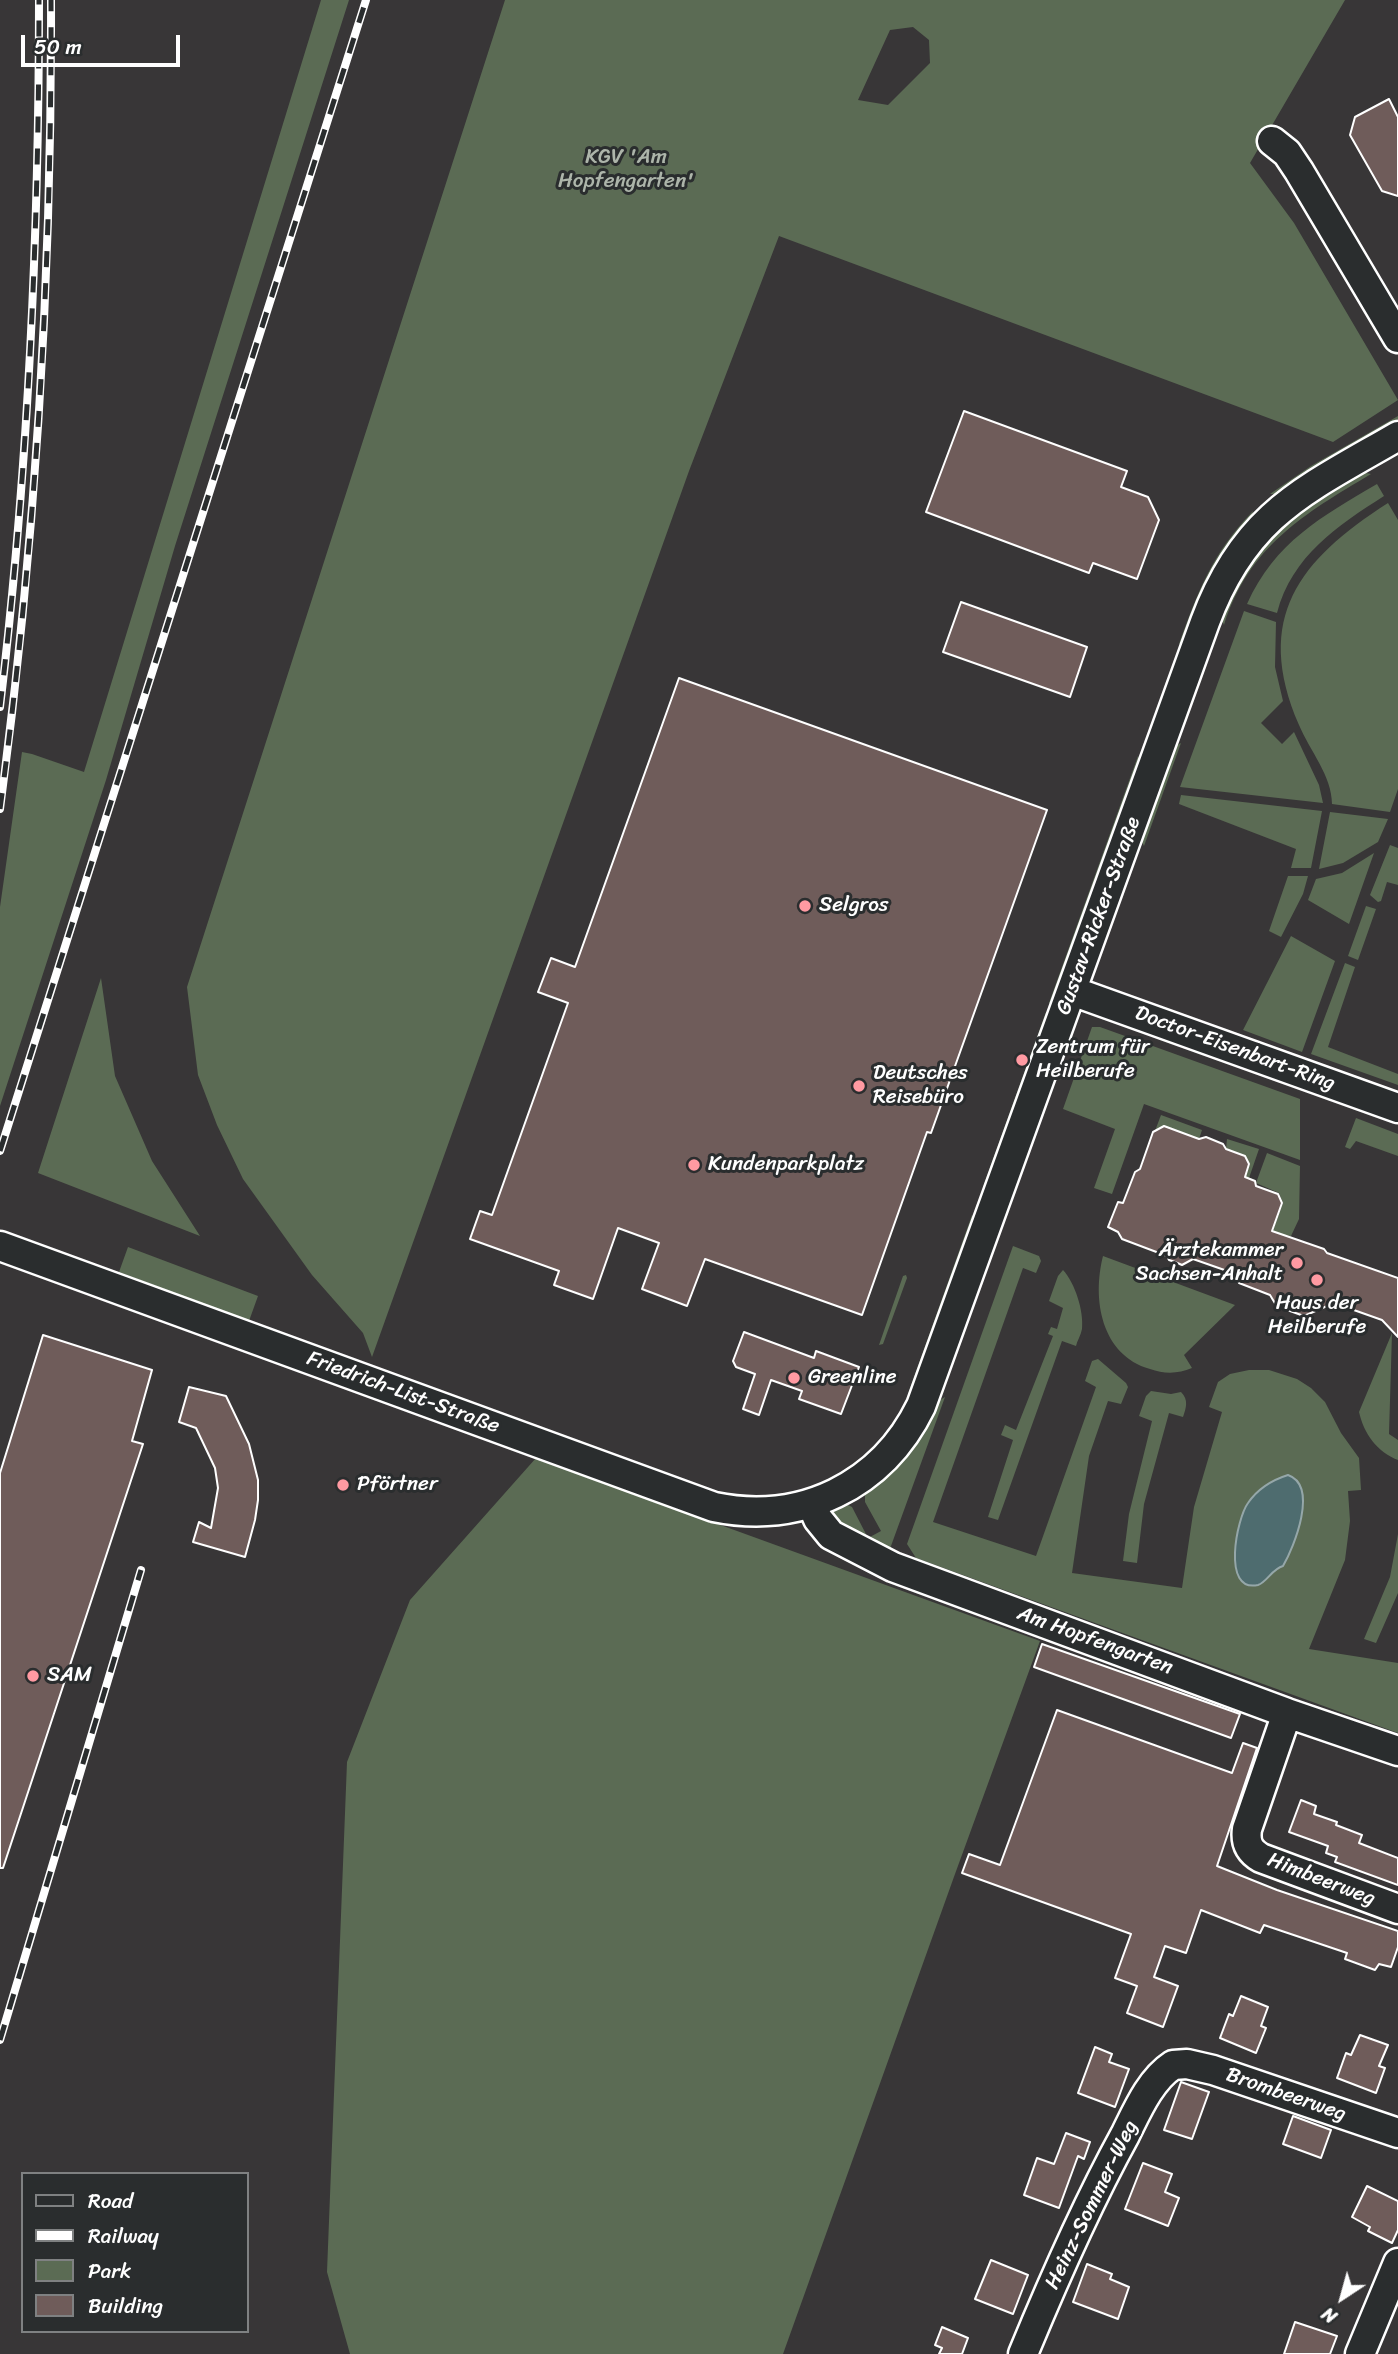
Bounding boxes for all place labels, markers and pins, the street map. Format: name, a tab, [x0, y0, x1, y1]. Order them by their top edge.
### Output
place label: Selgros	[819, 893, 889, 919]
marker: Selgros	[797, 898, 813, 914]
place label: Zentrum für Heilberufe	[1036, 1035, 1149, 1085]
marker: Zentrum für Heilberufe	[1014, 1052, 1030, 1068]
place label: Deutsches Reisebüro	[873, 1061, 968, 1111]
marker: Deutsches Reisebüro	[851, 1078, 867, 1094]
place label: Kundenparkplatz	[708, 1152, 864, 1178]
marker: Kundenparkplatz	[686, 1157, 702, 1173]
place label: Ärztekammer Sachsen-Anhalt	[1136, 1238, 1283, 1288]
marker: Ärztekammer Sachsen-Anhalt	[1289, 1255, 1305, 1271]
marker: Haus der Heilberufe	[1309, 1272, 1325, 1288]
place label: Haus der Heilberufe	[1268, 1291, 1366, 1341]
place label: Greenline	[808, 1365, 896, 1391]
marker: Greenline	[786, 1370, 802, 1386]
place label: Pförtner	[357, 1472, 438, 1498]
marker: Pförtner	[335, 1477, 351, 1493]
place label: SAM	[47, 1663, 92, 1689]
marker: SAM	[25, 1668, 41, 1684]

